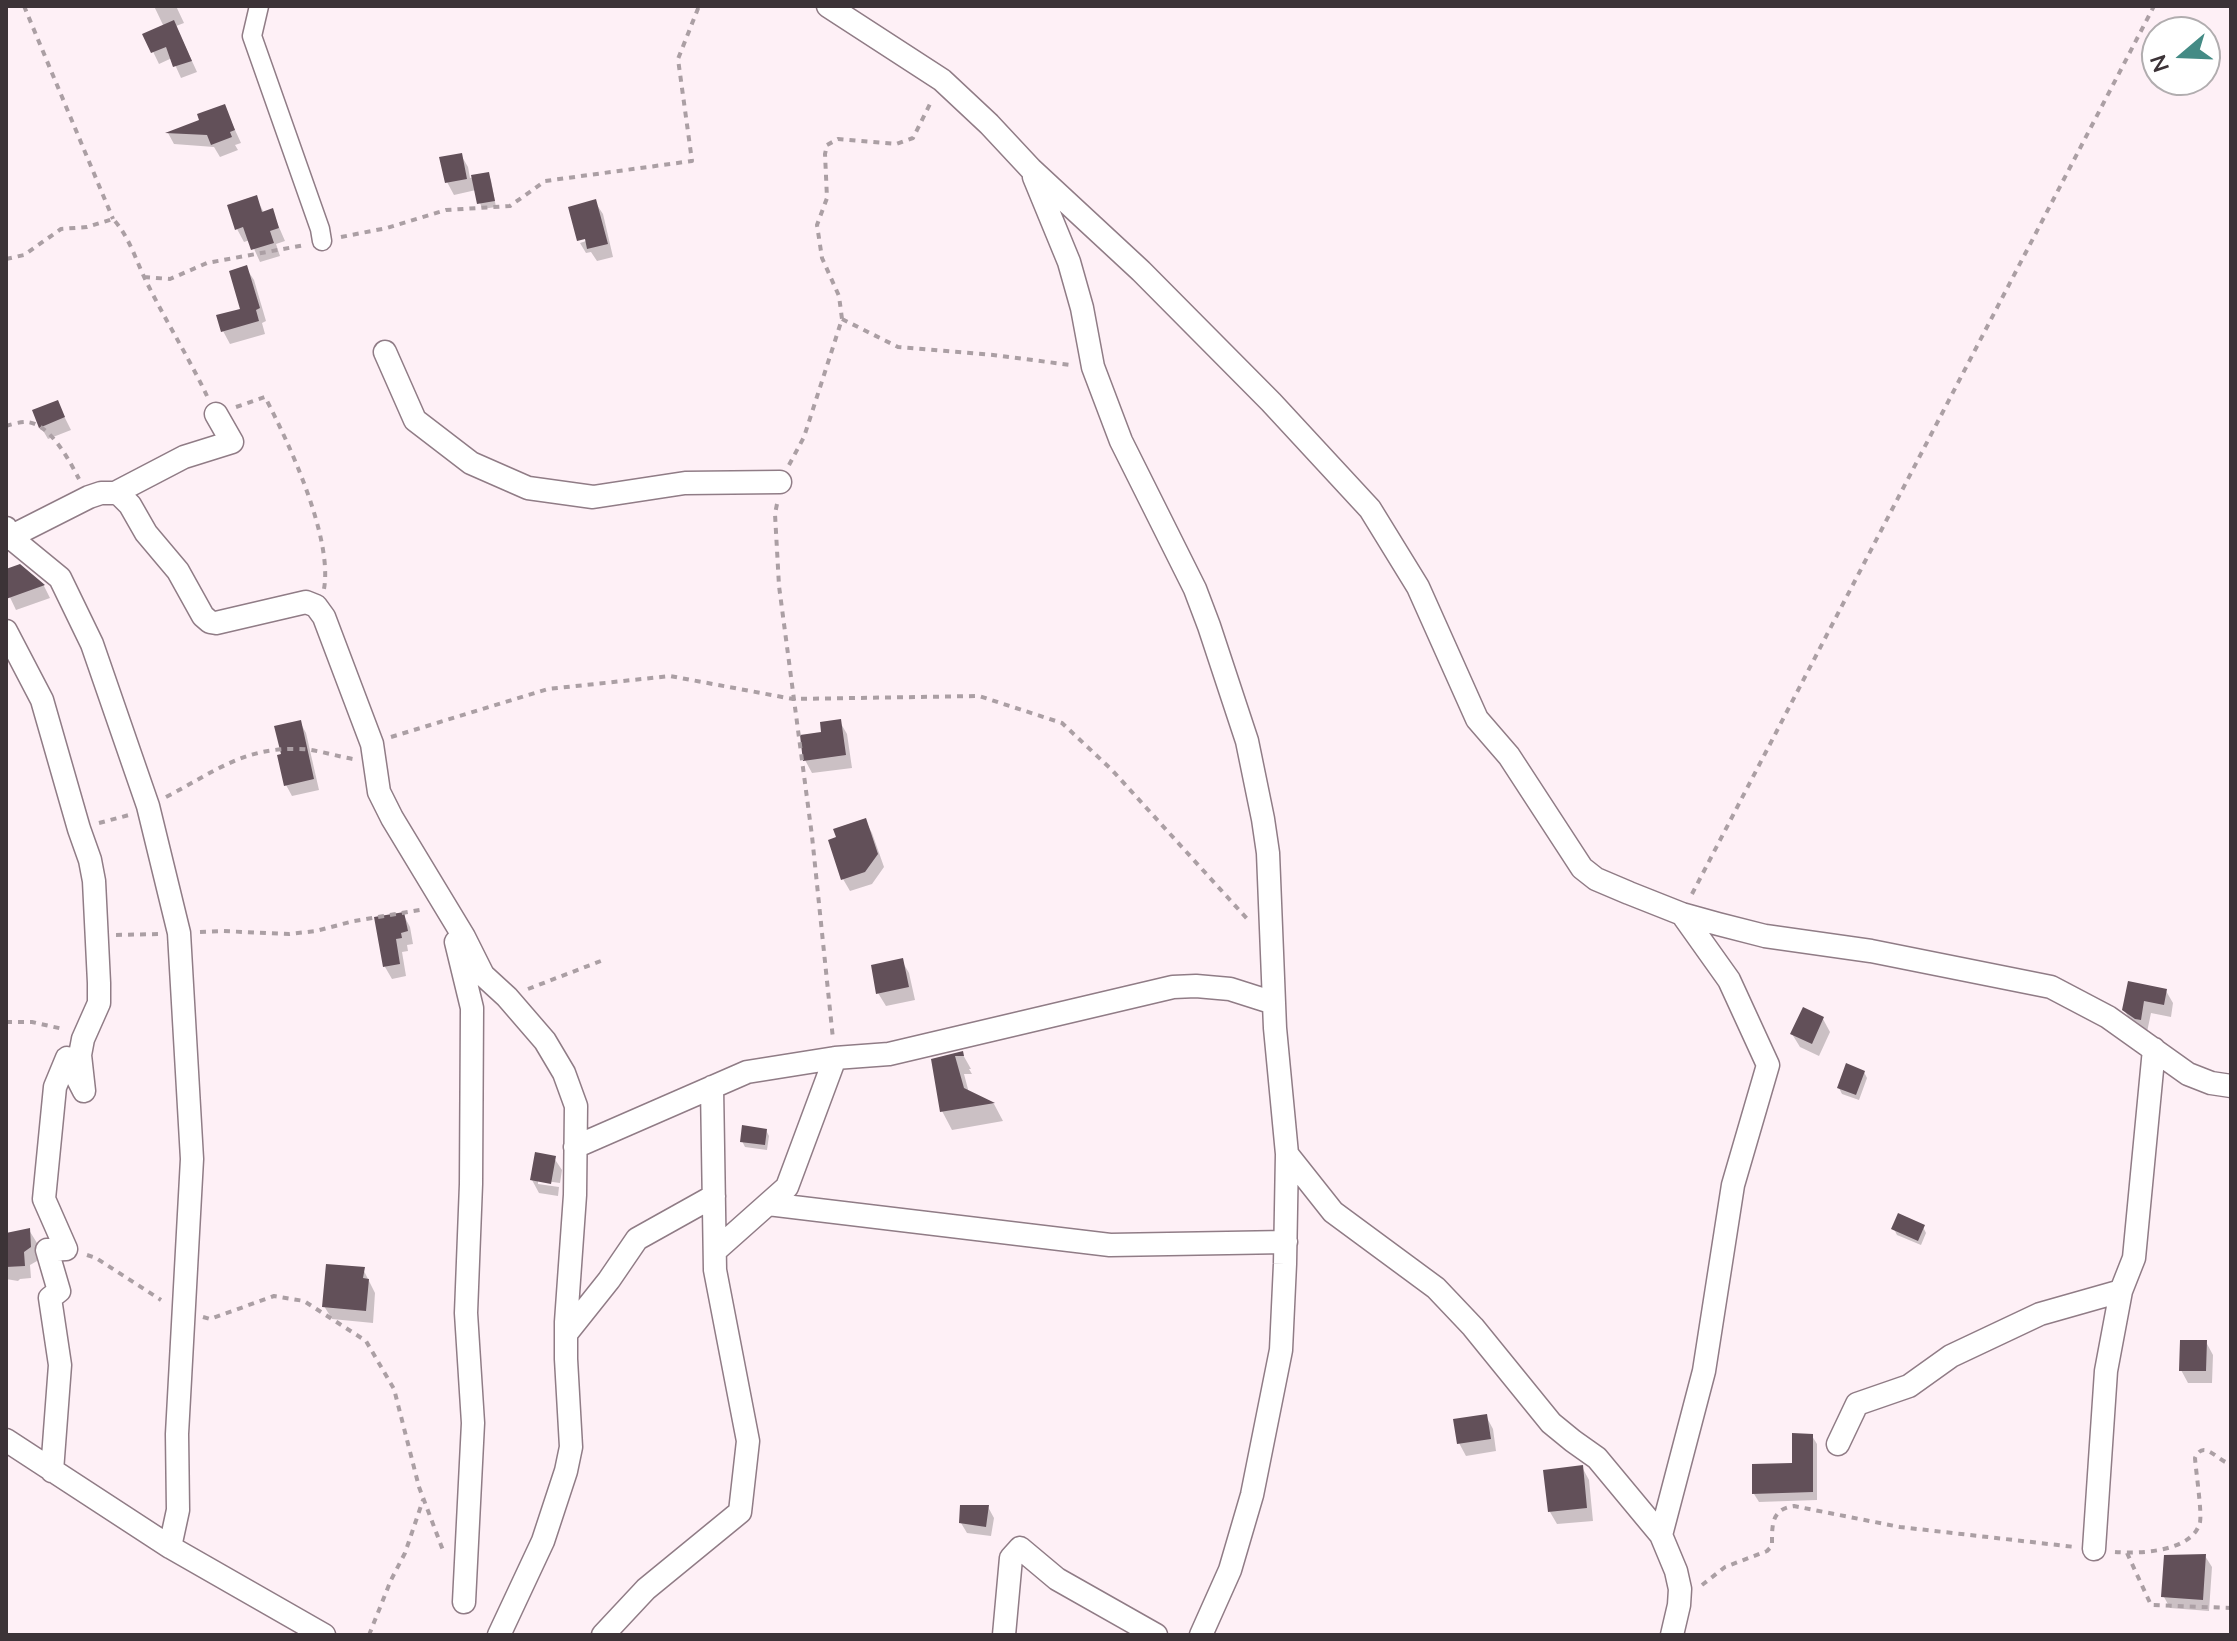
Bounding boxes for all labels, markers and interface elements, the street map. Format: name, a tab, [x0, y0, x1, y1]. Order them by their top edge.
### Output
north arrow	[2141, 16, 2221, 96]
text: N	[2143, 50, 2177, 76]

